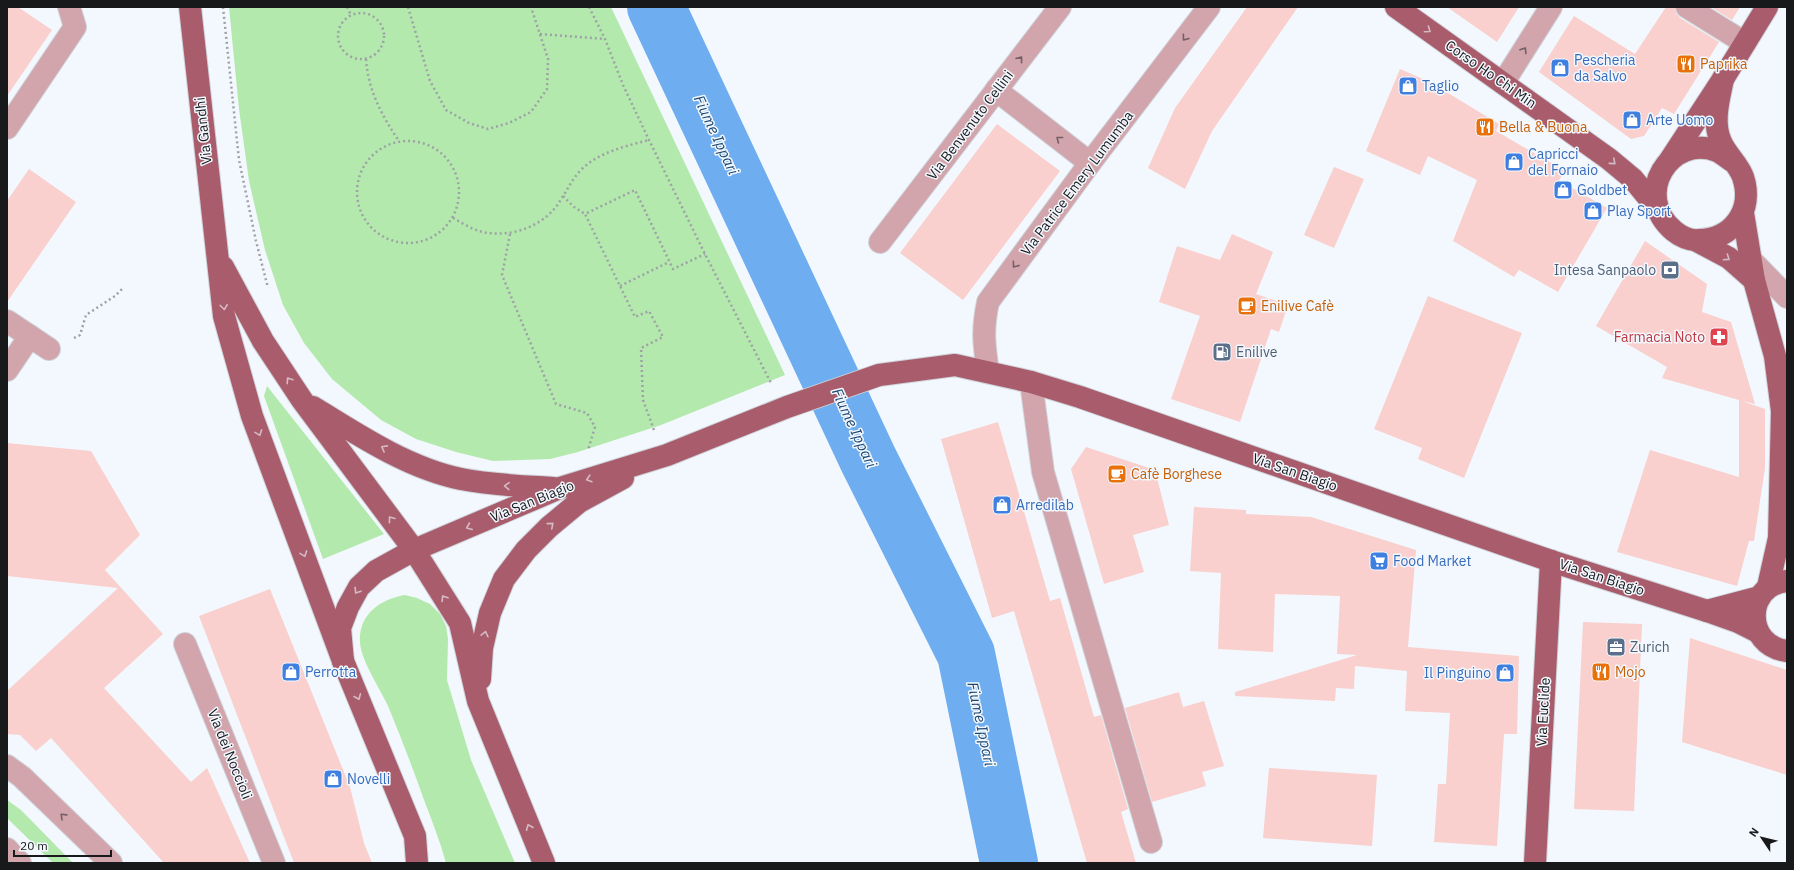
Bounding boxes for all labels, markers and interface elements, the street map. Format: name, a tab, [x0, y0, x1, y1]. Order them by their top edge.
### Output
one-way arrow	[1423, 25, 1430, 32]
one-way arrow	[1183, 34, 1190, 41]
street label: Corso Ho Chi Min	[1442, 36, 1540, 112]
one-way arrow	[1519, 47, 1527, 54]
place label: Pescheria da Salvo	[1574, 51, 1636, 85]
restaurant icon: Paprika	[1675, 53, 1697, 75]
place label: Paprika	[1700, 55, 1748, 73]
one-way arrow	[1015, 57, 1022, 64]
shop icon: Pescheria da Salvo	[1549, 57, 1571, 79]
street label: Via Benvenuto Cellini	[923, 67, 1017, 183]
shop icon: Taglio	[1397, 75, 1419, 97]
place label: Taglio	[1422, 77, 1459, 95]
water label: Fiume Ippari	[690, 92, 743, 178]
street label: Via Gandhi	[191, 96, 215, 166]
street label: Via Patrice Emery Lumumba	[1017, 107, 1138, 259]
shop icon: Arte Uomo	[1621, 109, 1643, 131]
place label: Arte Uomo	[1646, 111, 1714, 129]
restaurant icon: Bella & Buona	[1474, 116, 1496, 138]
place label: Bella & Buona	[1499, 118, 1588, 136]
one-way arrow	[1057, 137, 1064, 144]
place label: Capricci del Fornaio	[1528, 145, 1598, 179]
shop icon: Capricci del Fornaio	[1503, 151, 1525, 173]
one-way arrow	[1609, 157, 1616, 164]
shop icon: Goldbet	[1552, 179, 1574, 201]
place label: Goldbet	[1577, 181, 1627, 199]
shop icon: Play Sport	[1582, 200, 1604, 222]
place label: Play Sport	[1607, 202, 1671, 220]
one-way arrow	[1723, 253, 1730, 260]
bank icon: Intesa Sanpaolo	[1659, 259, 1681, 281]
one-way arrow	[1013, 261, 1020, 268]
place label: Intesa Sanpaolo	[1554, 261, 1656, 279]
cafe icon: Enilive Cafè	[1236, 295, 1258, 317]
place label: Enilive Cafè	[1261, 297, 1334, 315]
one-way arrow	[219, 304, 228, 311]
pharmacy icon: Farmacia Noto	[1708, 326, 1730, 348]
place label: Farmacia Noto	[1614, 328, 1705, 346]
fuel station icon: Enilive	[1211, 341, 1233, 363]
place label: Enilive	[1236, 343, 1278, 361]
one-way arrow	[287, 378, 294, 385]
water label: Fiume Ippari	[828, 385, 881, 471]
one-way arrow	[254, 429, 262, 436]
one-way arrow	[381, 445, 388, 452]
street label: Via San Biagio	[1250, 449, 1340, 495]
cafe icon: Cafè Borghese	[1106, 463, 1128, 485]
place label: Cafè Borghese	[1131, 465, 1222, 483]
one-way arrow	[586, 474, 593, 483]
street label: Via San Biagio	[488, 476, 577, 526]
one-way arrow	[504, 482, 510, 490]
shop icon: Arredilab	[991, 494, 1013, 516]
place label: Arredilab	[1016, 496, 1074, 514]
one-way arrow	[388, 516, 396, 523]
one-way arrow	[465, 522, 473, 530]
one-way arrow	[546, 523, 554, 530]
supermarket icon: Food Market	[1368, 550, 1390, 572]
one-way arrow	[299, 551, 307, 558]
place label: Food Market	[1393, 552, 1471, 570]
street label: Via San Biagio	[1557, 555, 1647, 599]
one-way arrow	[354, 587, 362, 594]
one-way arrow	[442, 595, 449, 602]
one-way arrow	[481, 631, 489, 637]
office icon: Zurich	[1605, 636, 1627, 658]
place label: Zurich	[1630, 638, 1670, 656]
shop icon: Perrotta	[280, 661, 302, 683]
restaurant icon: Mojo	[1590, 661, 1612, 683]
shop icon: Il Pinguino	[1494, 662, 1516, 684]
place label: Perrotta	[305, 663, 357, 681]
place label: Mojo	[1615, 663, 1646, 681]
place label: Il Pinguino	[1424, 664, 1491, 682]
street label: Via Euclide	[1532, 677, 1554, 747]
water label: Fiume Ippari	[963, 680, 1000, 768]
one-way arrow	[354, 693, 362, 700]
street label: Via dei Noccioli	[204, 706, 256, 802]
shop icon: Novelli	[322, 768, 344, 790]
place label: Novelli	[347, 770, 390, 788]
one-way arrow	[60, 813, 68, 821]
north arrow	[1742, 818, 1782, 858]
one-way arrow	[526, 823, 534, 830]
text: N	[1746, 825, 1762, 840]
scale bar	[14, 832, 111, 858]
text: 20 m	[20, 838, 48, 853]

